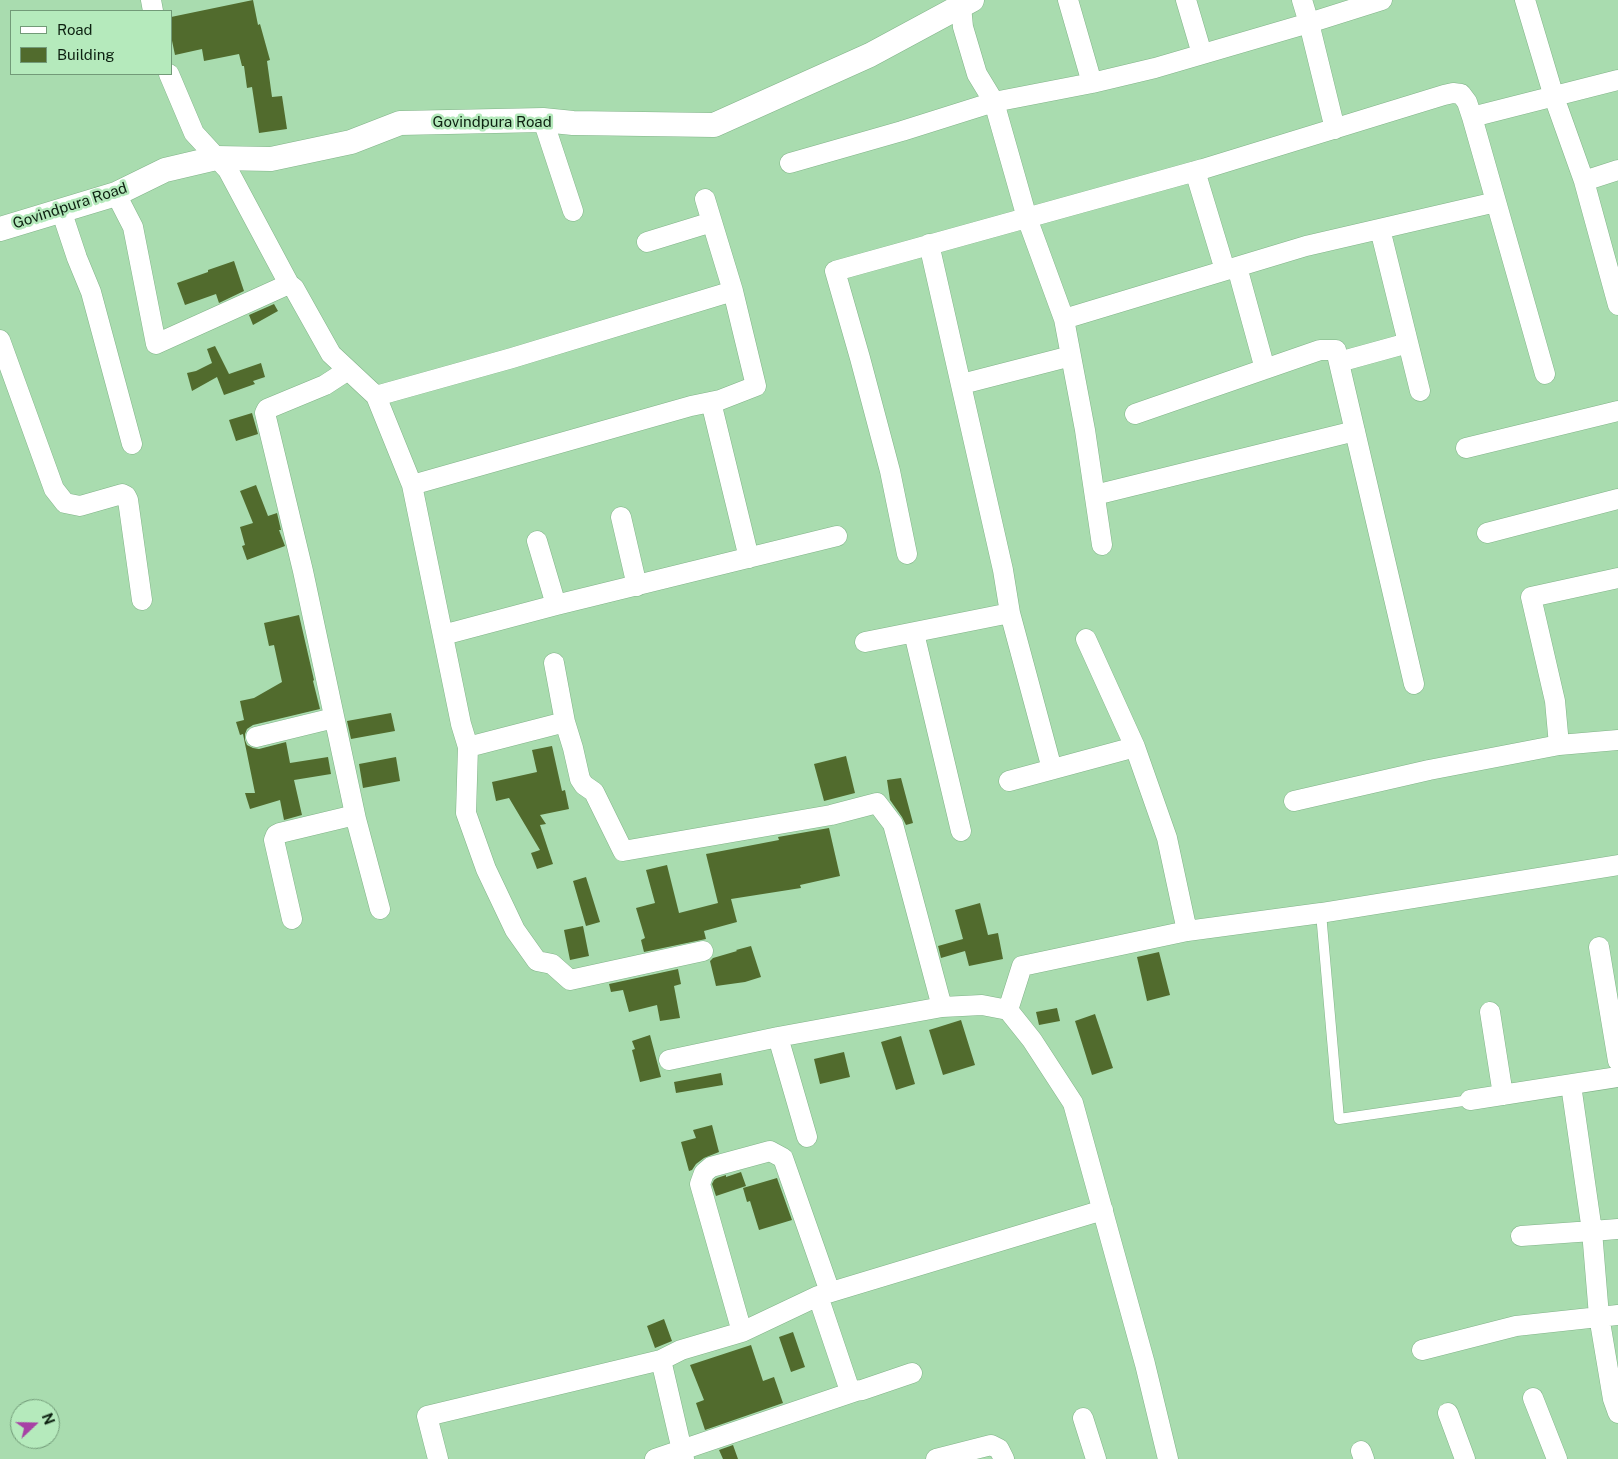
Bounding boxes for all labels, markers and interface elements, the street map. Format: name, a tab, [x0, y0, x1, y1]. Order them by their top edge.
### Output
legend	[10, 10, 172, 75]
text: Road	[57, 21, 93, 38]
text: Building	[57, 46, 115, 63]
street label: Govindpura Road	[432, 113, 552, 131]
street label: Govindpura Road	[11, 179, 129, 233]
north arrow	[10, 1399, 60, 1449]
text: N	[39, 1411, 57, 1427]

